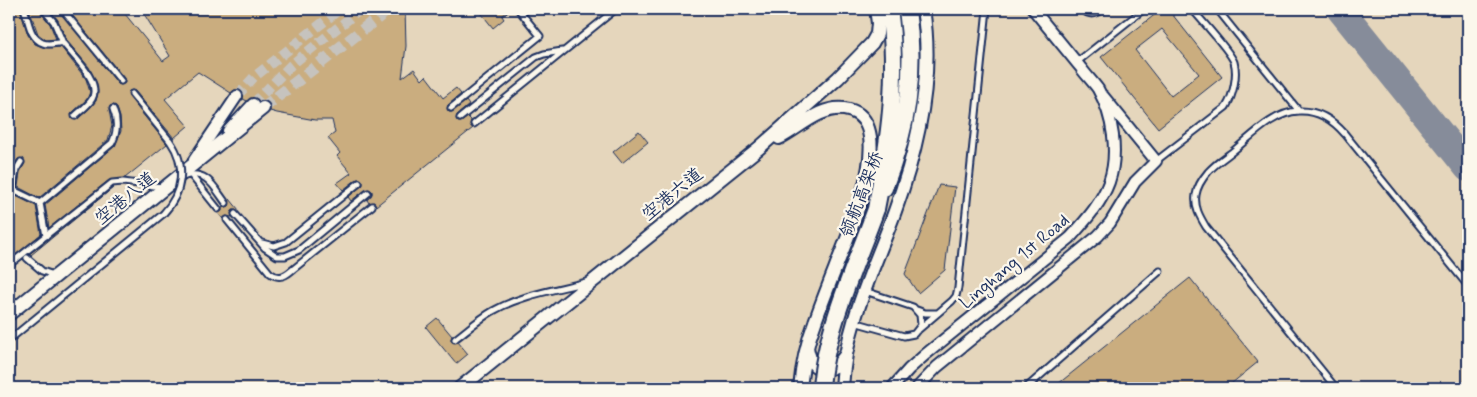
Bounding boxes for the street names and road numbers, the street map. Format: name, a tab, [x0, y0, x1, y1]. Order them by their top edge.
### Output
street label: 领航高架桥	[835, 148, 889, 241]
street label: 空港六道	[637, 163, 708, 227]
street label: 空港八道	[90, 167, 161, 231]
street label: Linghang 1st Road	[955, 209, 1075, 316]

